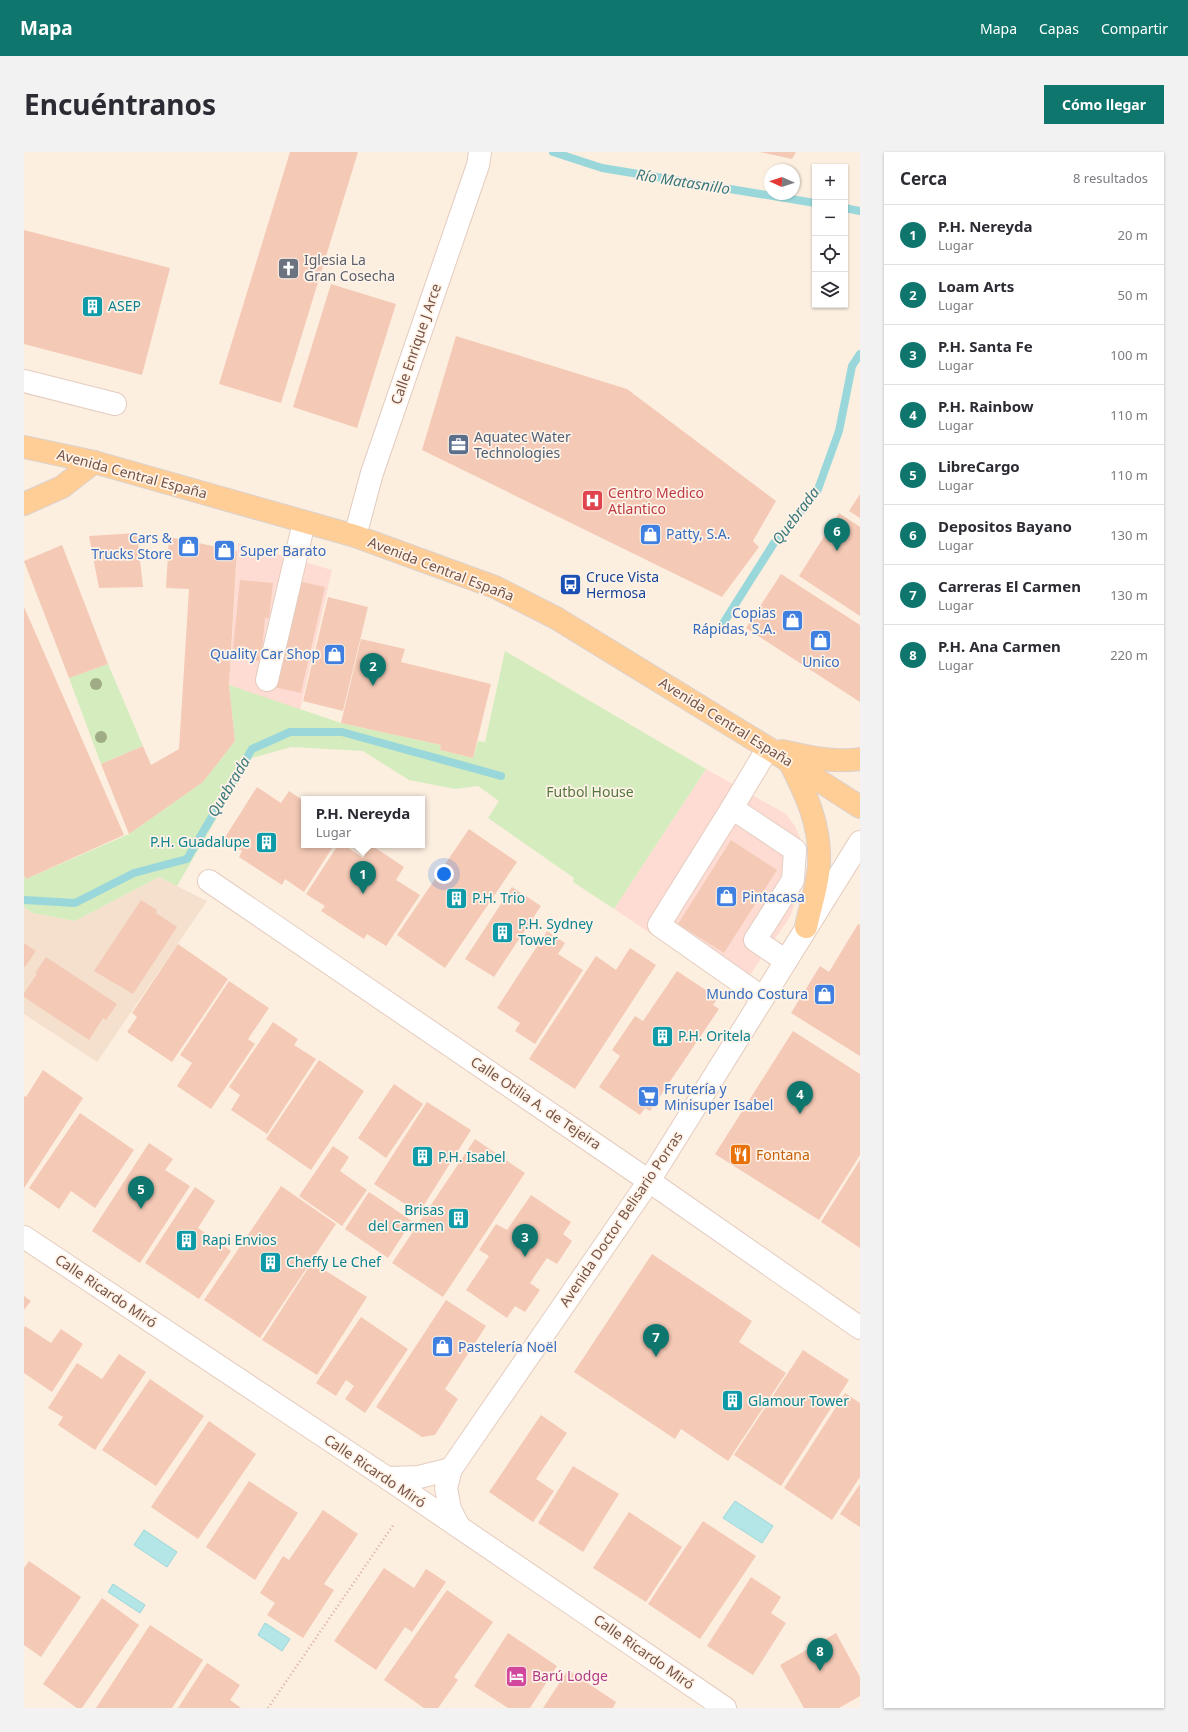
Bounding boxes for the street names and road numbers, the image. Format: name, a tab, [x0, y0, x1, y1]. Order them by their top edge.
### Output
street label: Calle Enrique J Arce	[386, 281, 445, 407]
street label: Avenida Central España	[55, 444, 209, 503]
street label: Avenida Central España	[365, 532, 517, 605]
street label: Avenida Central España	[656, 672, 797, 771]
street label: Calle Otilia A. de Tejeira	[467, 1052, 605, 1153]
street label: Avenida Doctor Belisario Porras	[555, 1127, 687, 1310]
street label: Calle Ricardo Miró	[52, 1249, 161, 1332]
street label: Calle Ricardo Miró	[321, 1429, 430, 1512]
street label: Calle Ricardo Miró	[590, 1610, 698, 1693]

